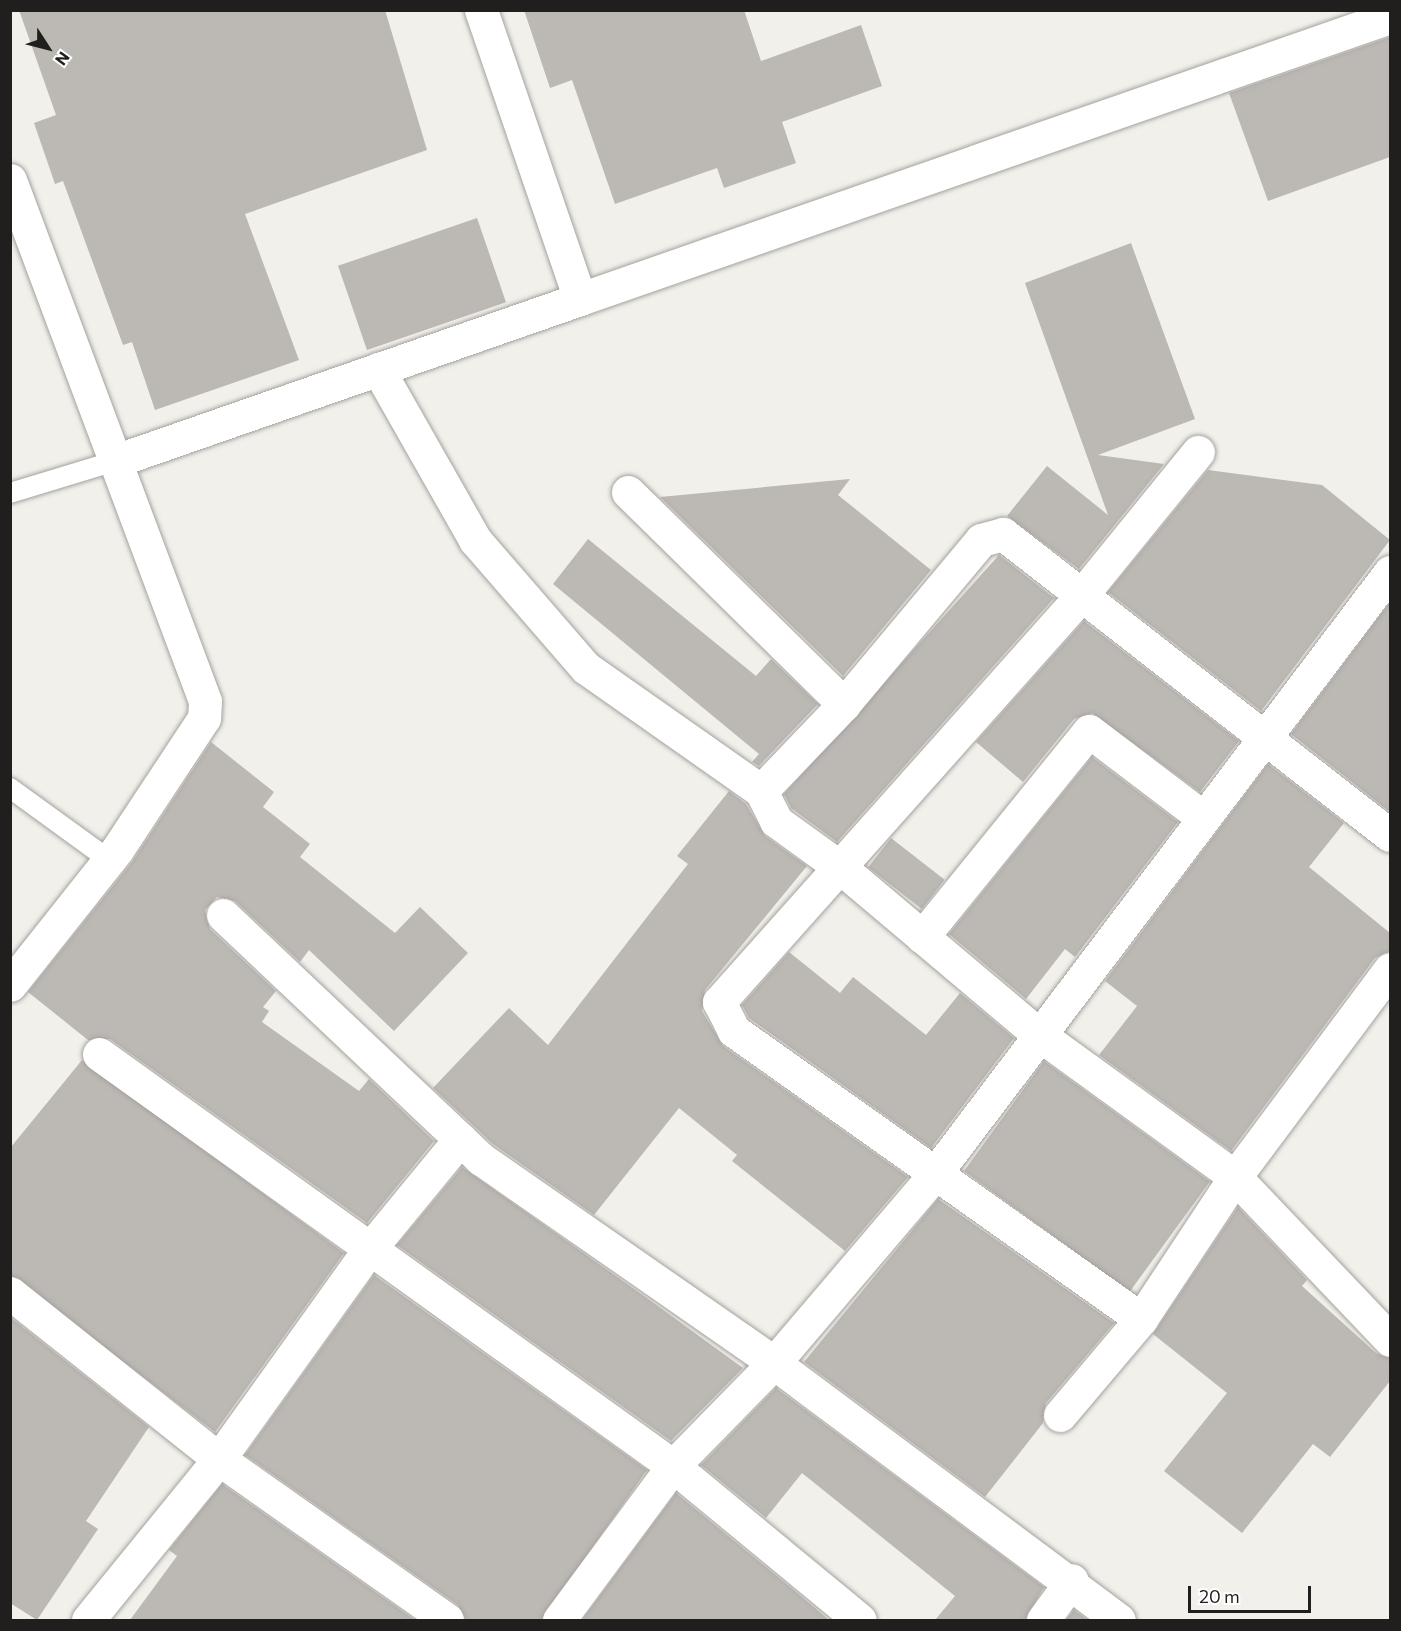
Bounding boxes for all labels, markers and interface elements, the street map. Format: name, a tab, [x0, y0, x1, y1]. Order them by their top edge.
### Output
north arrow	[18, 18, 78, 78]
text: N	[52, 48, 74, 69]
scale bar	[1191, 1574, 1314, 1612]
text: 20 m	[1199, 1585, 1240, 1607]

